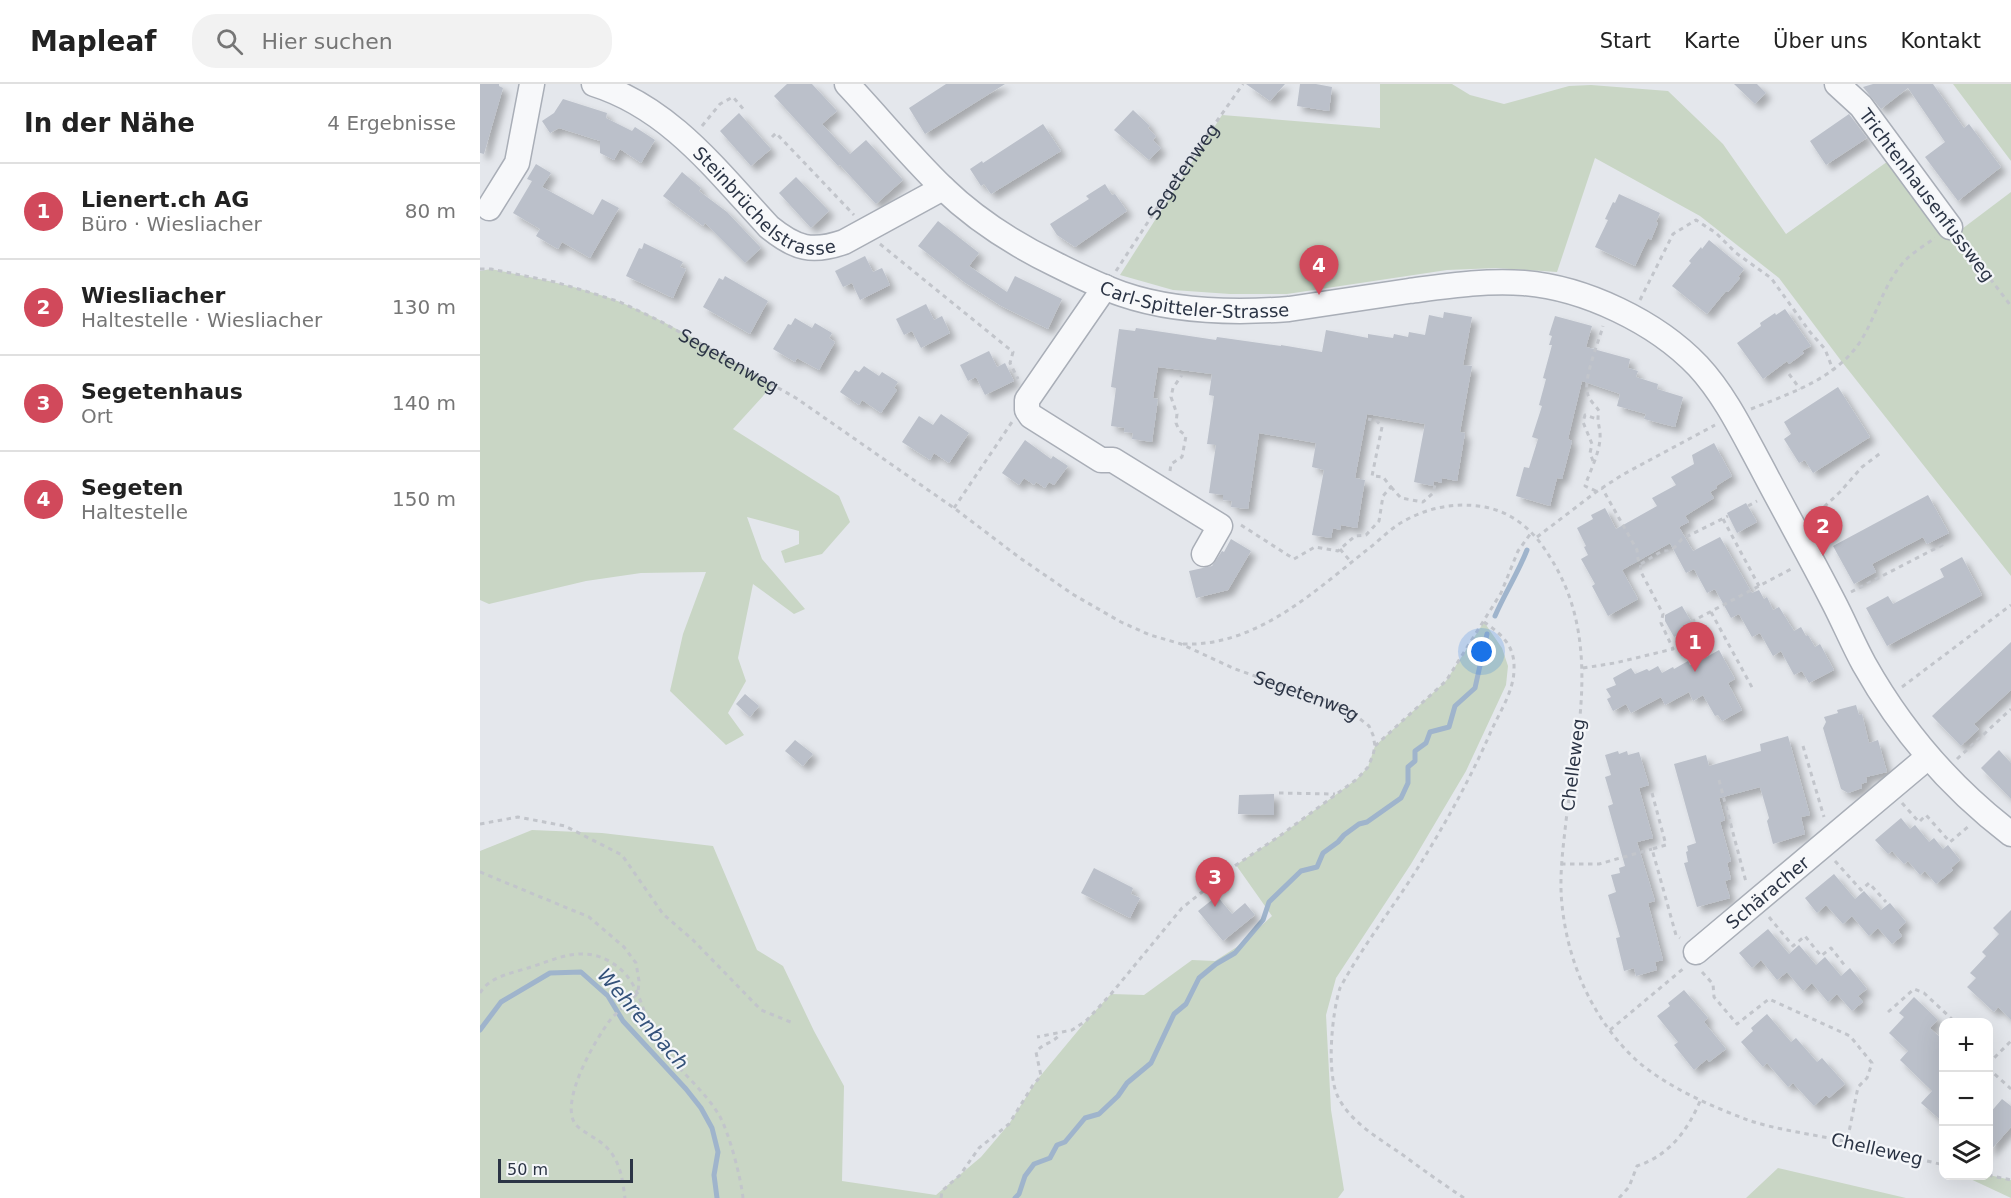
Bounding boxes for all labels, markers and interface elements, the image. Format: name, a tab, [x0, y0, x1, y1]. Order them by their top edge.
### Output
search box	[192, 14, 612, 68]
text: Mapleaf	[30, 25, 156, 58]
icon: search	[213, 25, 246, 58]
text: Hier suchen	[261, 29, 393, 54]
text: Start	[1600, 29, 1651, 53]
text: Karte	[1684, 29, 1740, 53]
text: Über uns	[1773, 29, 1868, 53]
text: Kontakt	[1901, 29, 1981, 53]
street label: Trichtenhausenfussweg	[1855, 104, 1999, 286]
text: In der Nähe	[24, 108, 195, 138]
text: 4 Ergebnisse	[327, 111, 456, 135]
street label: Segetenweg	[1142, 119, 1223, 223]
street label: Steinbrüchelstrasse	[689, 142, 838, 259]
text: Lienert.ch AG	[81, 187, 249, 212]
text: 1	[37, 199, 50, 223]
text: 80 m	[405, 199, 456, 223]
text: Büro · Wiesliacher	[81, 212, 262, 236]
pin: 4	[1300, 246, 1338, 295]
street label: Carl-Spitteler-Strasse	[1097, 276, 1290, 321]
text: Wiesliacher	[81, 283, 225, 308]
text: 2	[37, 295, 50, 319]
text: 130 m	[392, 295, 456, 319]
text: Haltestelle · Wiesliacher	[81, 308, 322, 332]
street label: Segetenweg	[675, 323, 783, 397]
text: Segetenhaus	[81, 379, 243, 404]
text: 3	[37, 391, 50, 415]
text: 140 m	[392, 391, 456, 415]
text: Ort	[81, 404, 113, 428]
text: Segeten	[81, 475, 184, 500]
text: 4	[37, 487, 50, 511]
text: 150 m	[392, 487, 456, 511]
text: Haltestelle	[81, 500, 188, 524]
pin: 2	[1804, 506, 1842, 556]
pin: 1	[1676, 622, 1714, 672]
your location	[1467, 637, 1496, 666]
street label: Segetenweg	[1251, 666, 1364, 725]
street label: Chelleweg	[1557, 717, 1589, 813]
street label: Schäracher	[1721, 851, 1813, 933]
pin: 3	[1196, 858, 1234, 907]
water label: Wehrenbach	[592, 963, 694, 1075]
map controls	[1939, 1018, 1993, 1180]
button: +	[1939, 1018, 1993, 1072]
button: −	[1939, 1072, 1993, 1126]
button: layers	[1939, 1126, 1993, 1180]
street label: Chelleweg	[1829, 1128, 1925, 1170]
scale bar	[498, 1156, 633, 1184]
text: 50 m	[507, 1160, 548, 1179]

